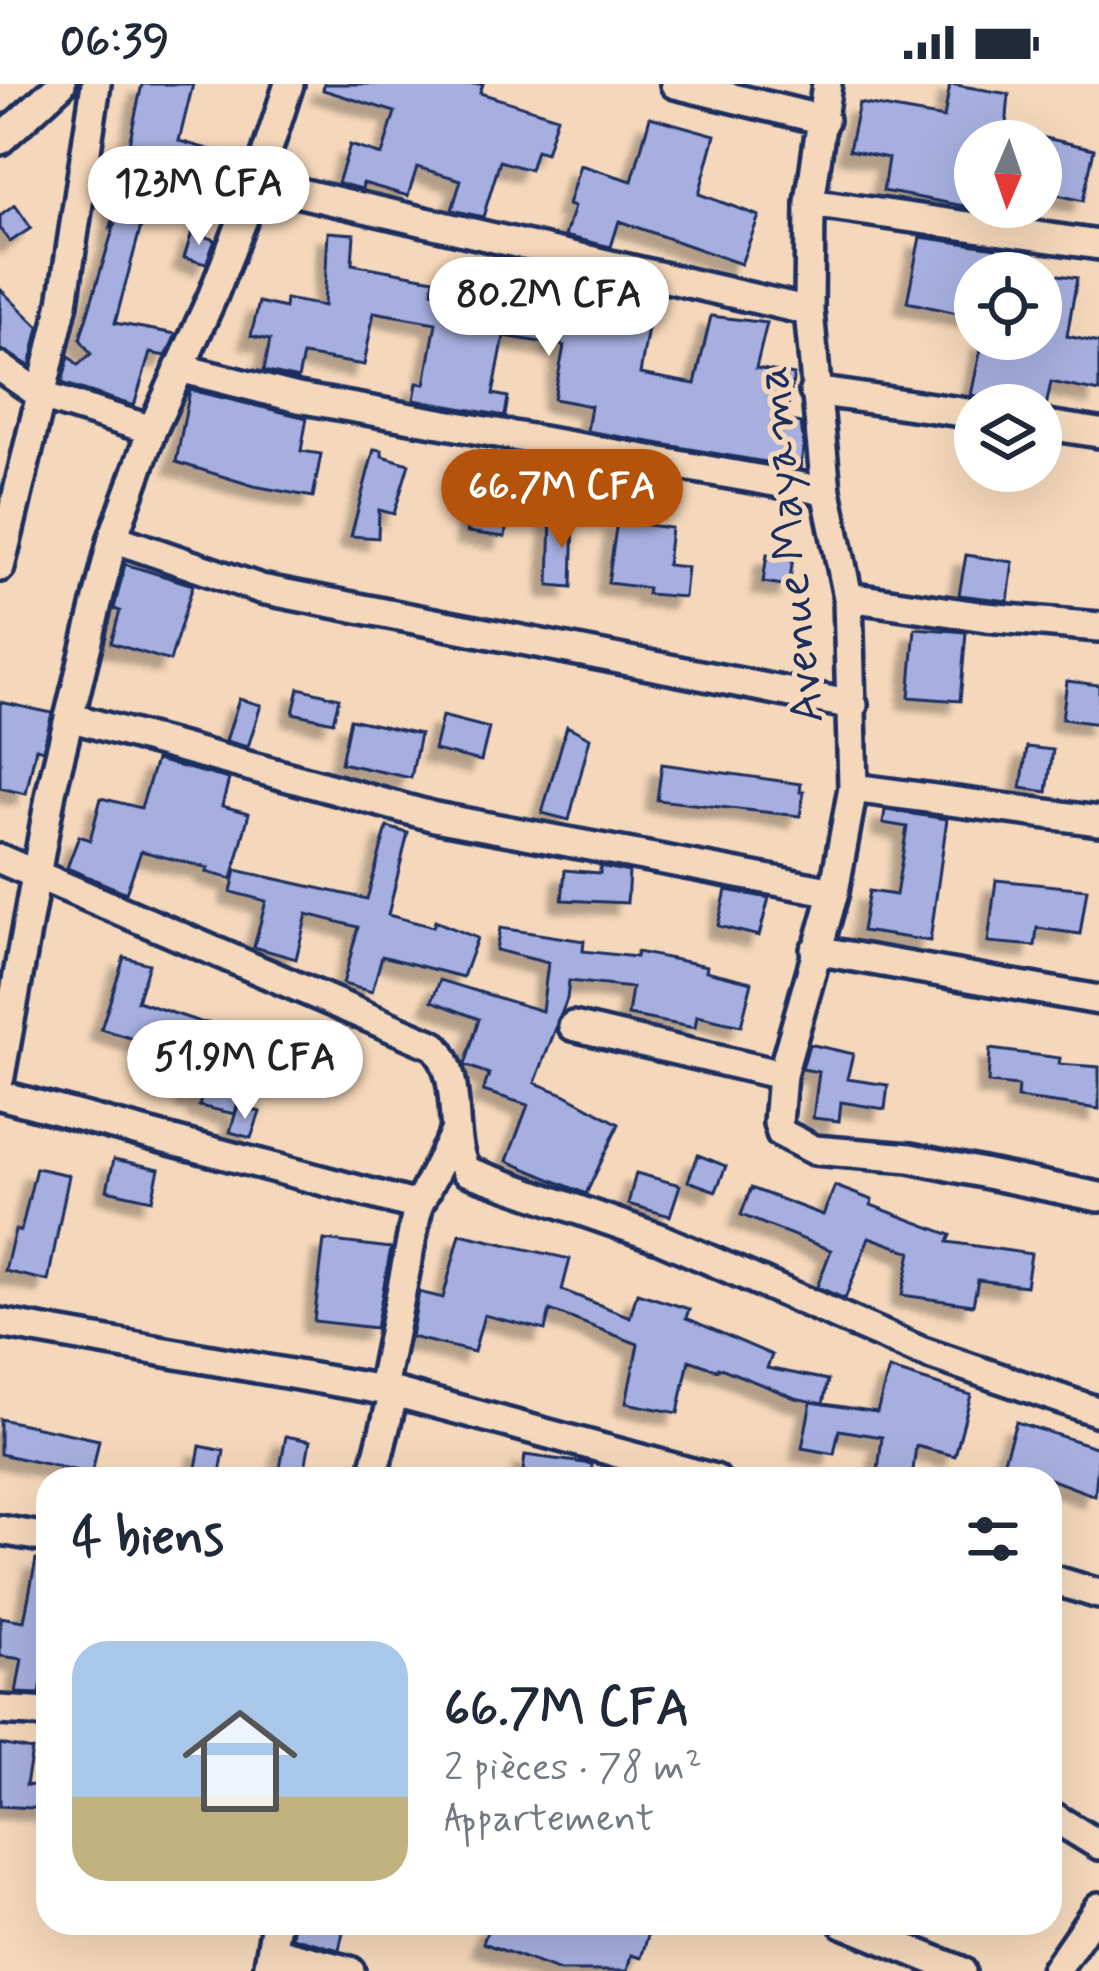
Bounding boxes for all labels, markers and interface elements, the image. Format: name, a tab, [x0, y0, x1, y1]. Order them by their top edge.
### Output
text: 06:39	[60, 13, 169, 72]
north arrow	[954, 120, 1062, 228]
map controls	[954, 120, 1062, 492]
pin: 123M CFA	[75, 146, 323, 248]
text: 123M CFA	[115, 159, 283, 210]
button: locate	[954, 252, 1062, 360]
pin: 80.2M CFA	[412, 257, 686, 359]
text: 80.2M CFA	[456, 270, 642, 321]
street label: Avenue Mayama	[740, 363, 841, 726]
button: layers	[954, 384, 1062, 492]
pin: 66.7M CFA	[425, 449, 699, 551]
text: 66.7M CFA	[468, 462, 656, 513]
pin: 51.9M CFA	[108, 1020, 382, 1122]
text: 51.9M CFA	[154, 1033, 336, 1084]
text: 4 biens	[72, 1506, 224, 1572]
icon: filters	[960, 1506, 1026, 1572]
text: 66.7M CFA	[444, 1677, 690, 1743]
icon: home	[168, 1689, 312, 1833]
text: 2 pièces · 78 m²	[444, 1743, 702, 1794]
text: Appartement	[444, 1794, 654, 1845]

